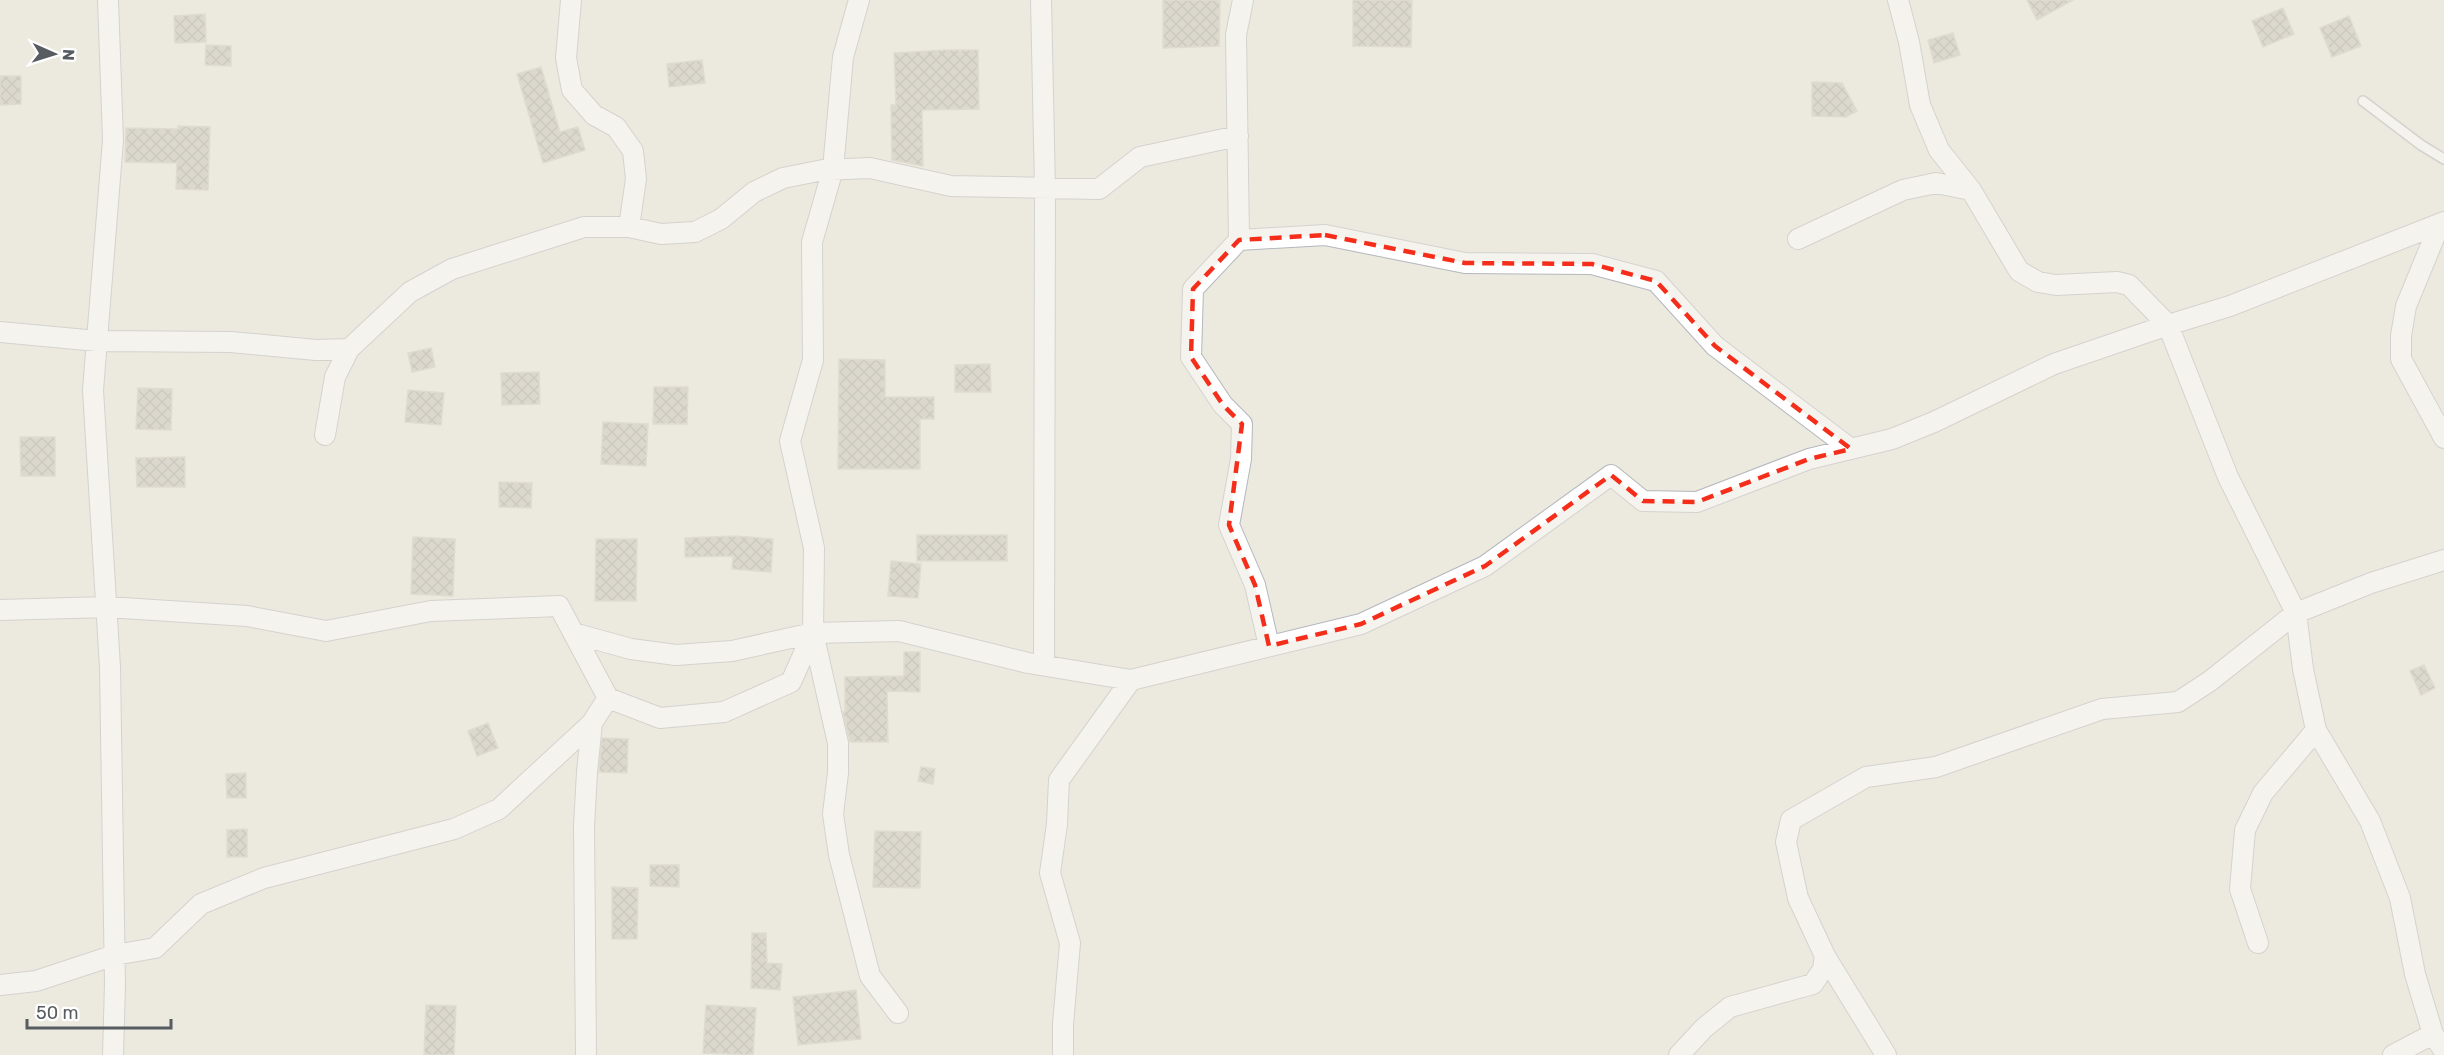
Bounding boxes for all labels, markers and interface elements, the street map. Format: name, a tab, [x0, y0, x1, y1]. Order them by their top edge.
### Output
north arrow	[24, 24, 84, 84]
text: N	[59, 49, 78, 61]
scale bar	[27, 992, 171, 1030]
text: 50 m	[36, 1002, 79, 1024]

